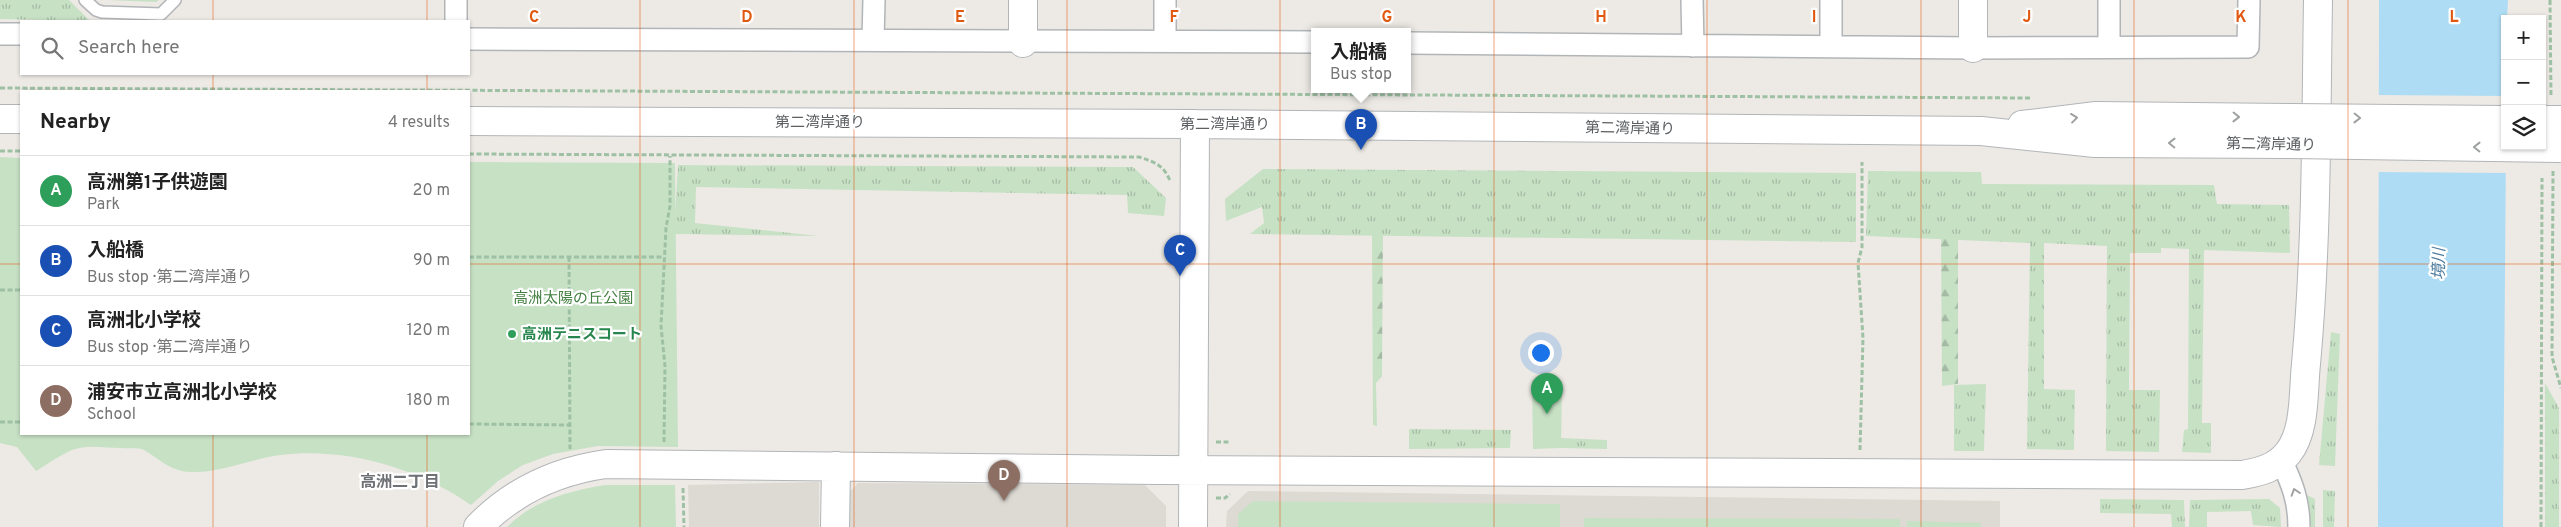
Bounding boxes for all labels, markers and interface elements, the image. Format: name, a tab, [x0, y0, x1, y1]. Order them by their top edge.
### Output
text: C	[529, 8, 539, 28]
text: D	[741, 8, 753, 28]
text: E	[955, 8, 965, 28]
text: F	[1169, 8, 1179, 28]
text: G	[1382, 8, 1392, 28]
text: H	[1595, 8, 1607, 28]
text: I	[1812, 8, 1816, 28]
text: J	[2023, 8, 2031, 28]
text: K	[2235, 8, 2247, 28]
text: L	[2449, 8, 2459, 28]
map controls	[2501, 15, 2546, 150]
button: +	[2501, 15, 2546, 60]
search box	[20, 20, 470, 75]
popup	[1311, 28, 1411, 93]
icon: search	[38, 34, 66, 62]
text: Search here	[78, 36, 180, 60]
text: 入船橋	[1330, 41, 1387, 65]
button: −	[2501, 60, 2546, 105]
text: Bus stop	[1330, 65, 1392, 85]
button: layers	[2501, 105, 2546, 150]
text: Nearby	[40, 109, 111, 136]
pin: B	[1345, 109, 1377, 150]
one-way arrow	[2233, 112, 2241, 122]
text: 4 results	[388, 113, 450, 133]
one-way arrow	[2070, 113, 2078, 124]
one-way arrow	[2353, 113, 2361, 124]
street label: 第二湾岸通り	[775, 114, 865, 133]
street label: 第二湾岸通り	[1180, 116, 1270, 135]
street label: 第二湾岸通り	[1585, 119, 1675, 140]
street label: 第二湾岸通り	[2226, 135, 2316, 156]
one-way arrow	[2167, 138, 2175, 148]
one-way arrow	[2473, 142, 2481, 152]
text: 高洲第1子供遊園	[87, 171, 228, 195]
text: A	[50, 181, 62, 201]
text: 20 m	[413, 181, 450, 201]
text: Park	[87, 195, 120, 215]
pin: C	[1164, 235, 1196, 276]
text: 入船橋	[87, 239, 144, 263]
water label: 境川	[2430, 246, 2450, 280]
text: B	[50, 251, 62, 271]
text: 90 m	[413, 251, 450, 271]
text: Bus stop · 第二湾岸通り	[87, 268, 252, 288]
park label: 高洲太陽の丘公園	[513, 289, 633, 309]
text: 高洲北小学校	[87, 309, 201, 333]
text: C	[51, 321, 61, 341]
text: 120 m	[407, 321, 450, 341]
place label: 高洲テニスコート	[522, 326, 642, 345]
marker: 高洲テニスコート	[506, 328, 518, 340]
text: Bus stop · 第二湾岸通り	[87, 338, 252, 358]
your location	[1528, 340, 1554, 366]
pin: A	[1531, 373, 1563, 414]
text: 浦安市立高洲北小学校	[87, 381, 277, 405]
text: D	[50, 391, 62, 411]
text: 180 m	[407, 391, 450, 411]
text: School	[87, 405, 136, 425]
pin: D	[988, 460, 1020, 501]
district label: 高洲二丁目	[360, 473, 440, 493]
one-way arrow	[2291, 489, 2301, 497]

